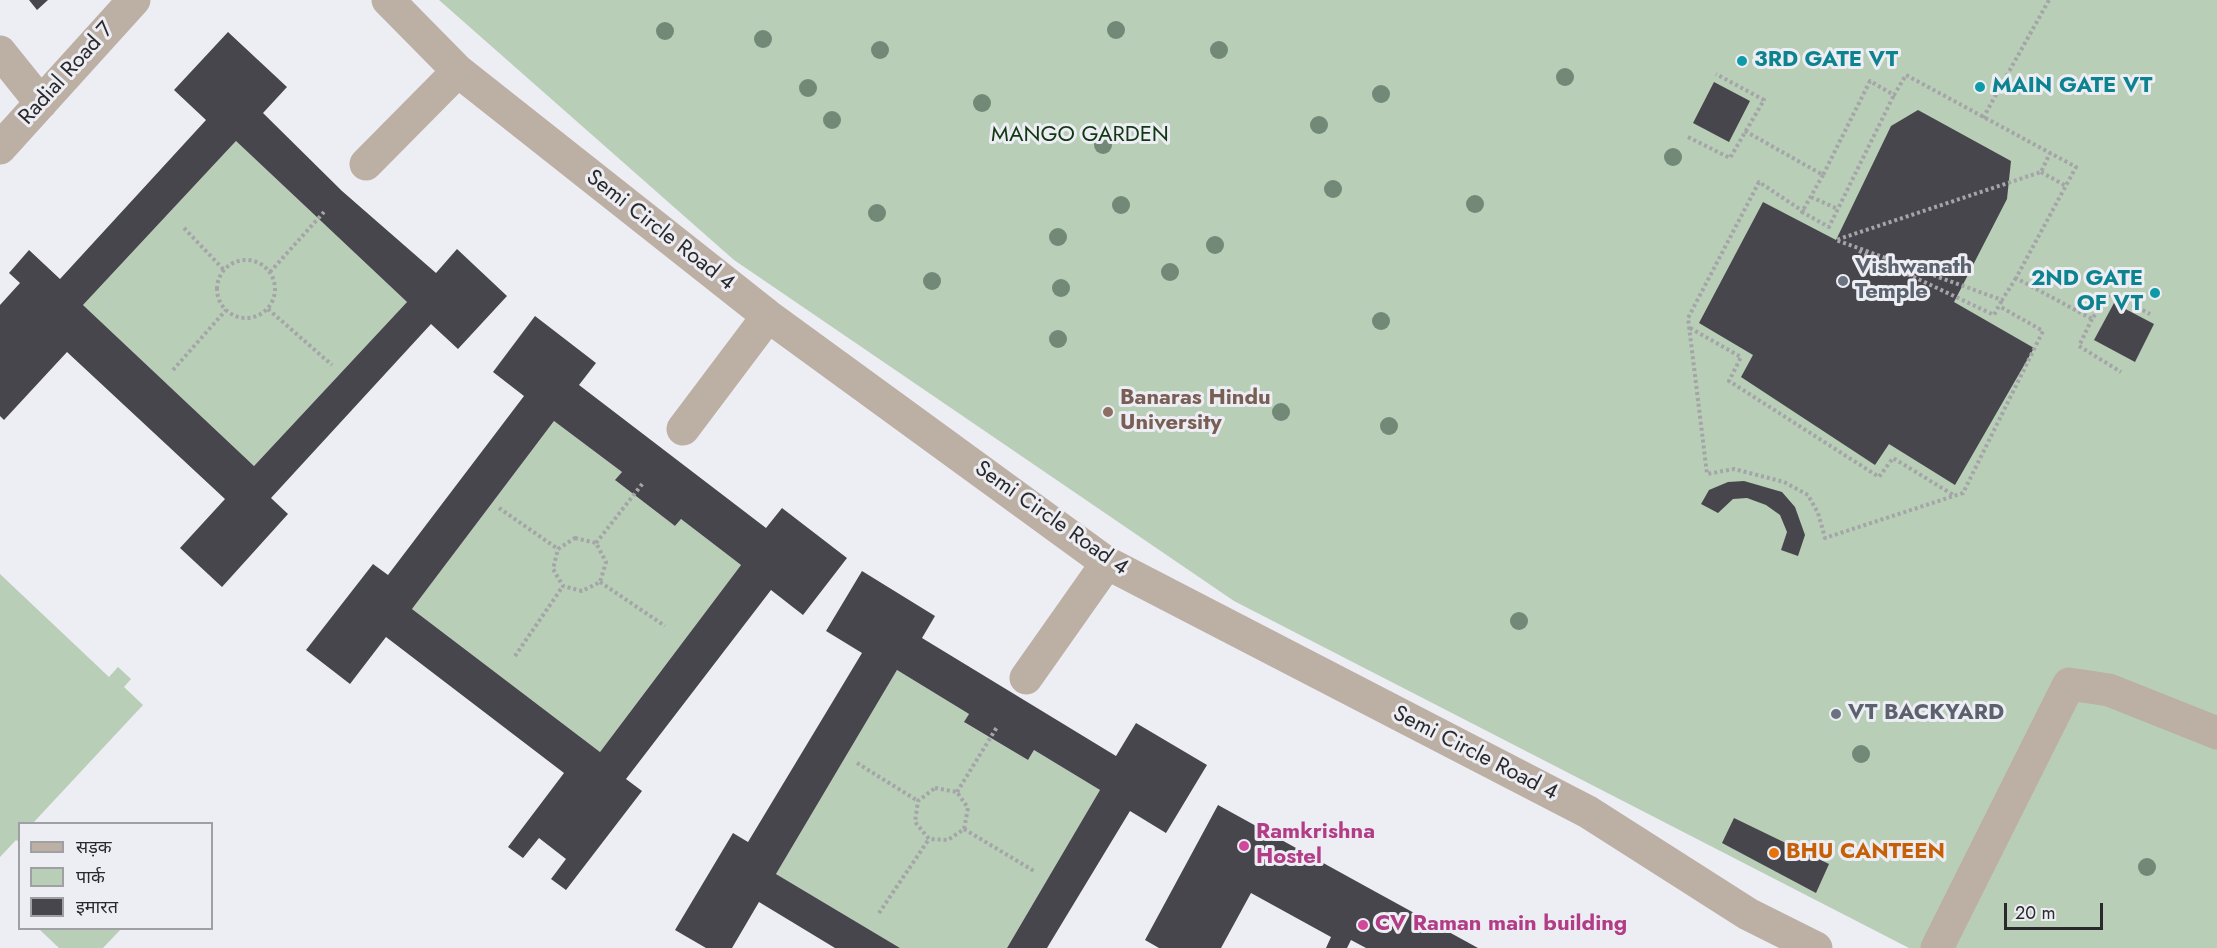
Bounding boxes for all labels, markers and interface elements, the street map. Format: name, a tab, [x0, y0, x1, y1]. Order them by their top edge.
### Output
street label: Radial Road 7	[14, 17, 120, 131]
place label: 3RD GATE VT	[1754, 48, 1898, 74]
marker: 3RD GATE VT	[1735, 54, 1749, 68]
place label: MAIN GATE VT	[1992, 74, 2152, 100]
marker: MAIN GATE VT	[1973, 80, 1987, 94]
park label: MANGO GARDEN	[991, 123, 1169, 149]
street label: Semi Circle Road 4	[580, 165, 740, 297]
place label: Vishwanath Temple	[1855, 255, 1972, 306]
place label: 2ND GATE OF VT	[2031, 267, 2143, 318]
marker: Vishwanath Temple	[1836, 274, 1850, 288]
marker: 2ND GATE OF VT	[2148, 286, 2162, 300]
place label: Banaras Hindu University	[1120, 386, 1271, 438]
marker: Banaras Hindu University	[1101, 405, 1115, 419]
street label: Semi Circle Road 4	[969, 456, 1133, 582]
street label: Semi Circle Road 4	[1388, 701, 1562, 807]
place label: VT BACKYARD	[1848, 701, 2004, 727]
marker: VT BACKYARD	[1829, 707, 1843, 721]
place label: Ramkrishna Hostel	[1256, 820, 1375, 872]
legend	[18, 822, 213, 930]
text: सड़क	[76, 834, 112, 860]
marker: Ramkrishna Hostel	[1237, 839, 1251, 853]
place label: BHU CANTEEN	[1786, 840, 1945, 866]
marker: BHU CANTEEN	[1767, 846, 1781, 860]
text: पार्क	[76, 864, 105, 890]
scale bar	[2007, 891, 2106, 929]
text: इमारत	[76, 894, 118, 920]
text: 20 m	[2015, 900, 2055, 926]
place label: CV Raman main building	[1375, 912, 1627, 938]
marker: CV Raman main building	[1356, 918, 1370, 932]

